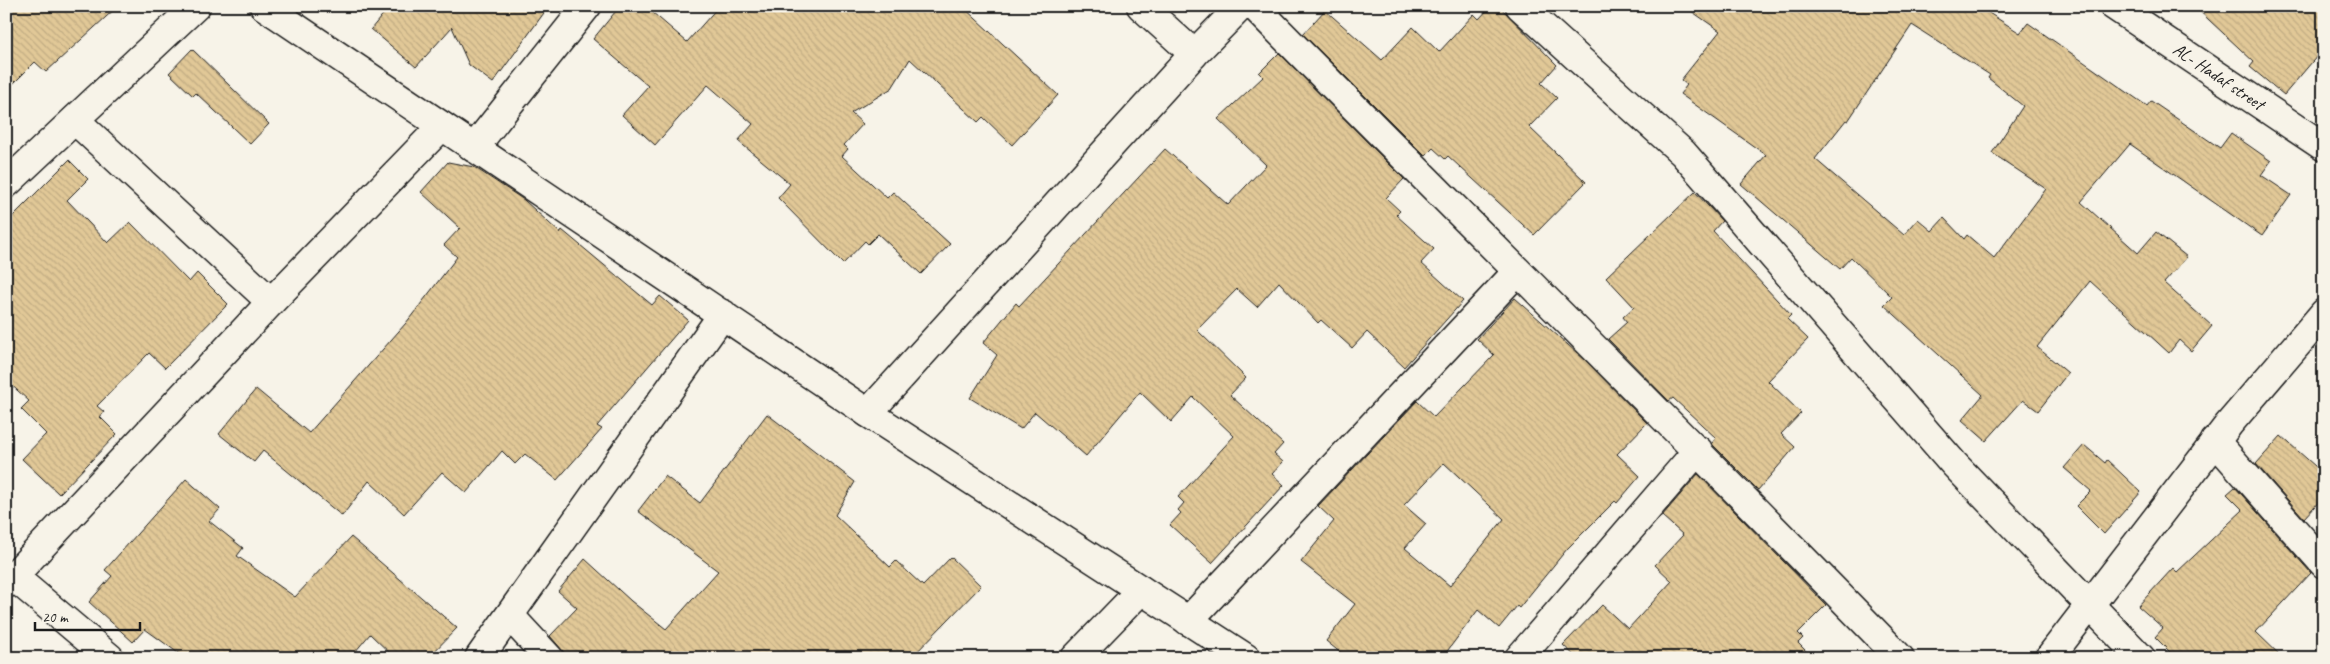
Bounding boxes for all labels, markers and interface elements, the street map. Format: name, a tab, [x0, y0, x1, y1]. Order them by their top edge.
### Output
street label: AL- Hadaf street	[2169, 38, 2271, 116]
scale bar	[35, 599, 140, 631]
text: 20 m	[42, 608, 69, 627]

